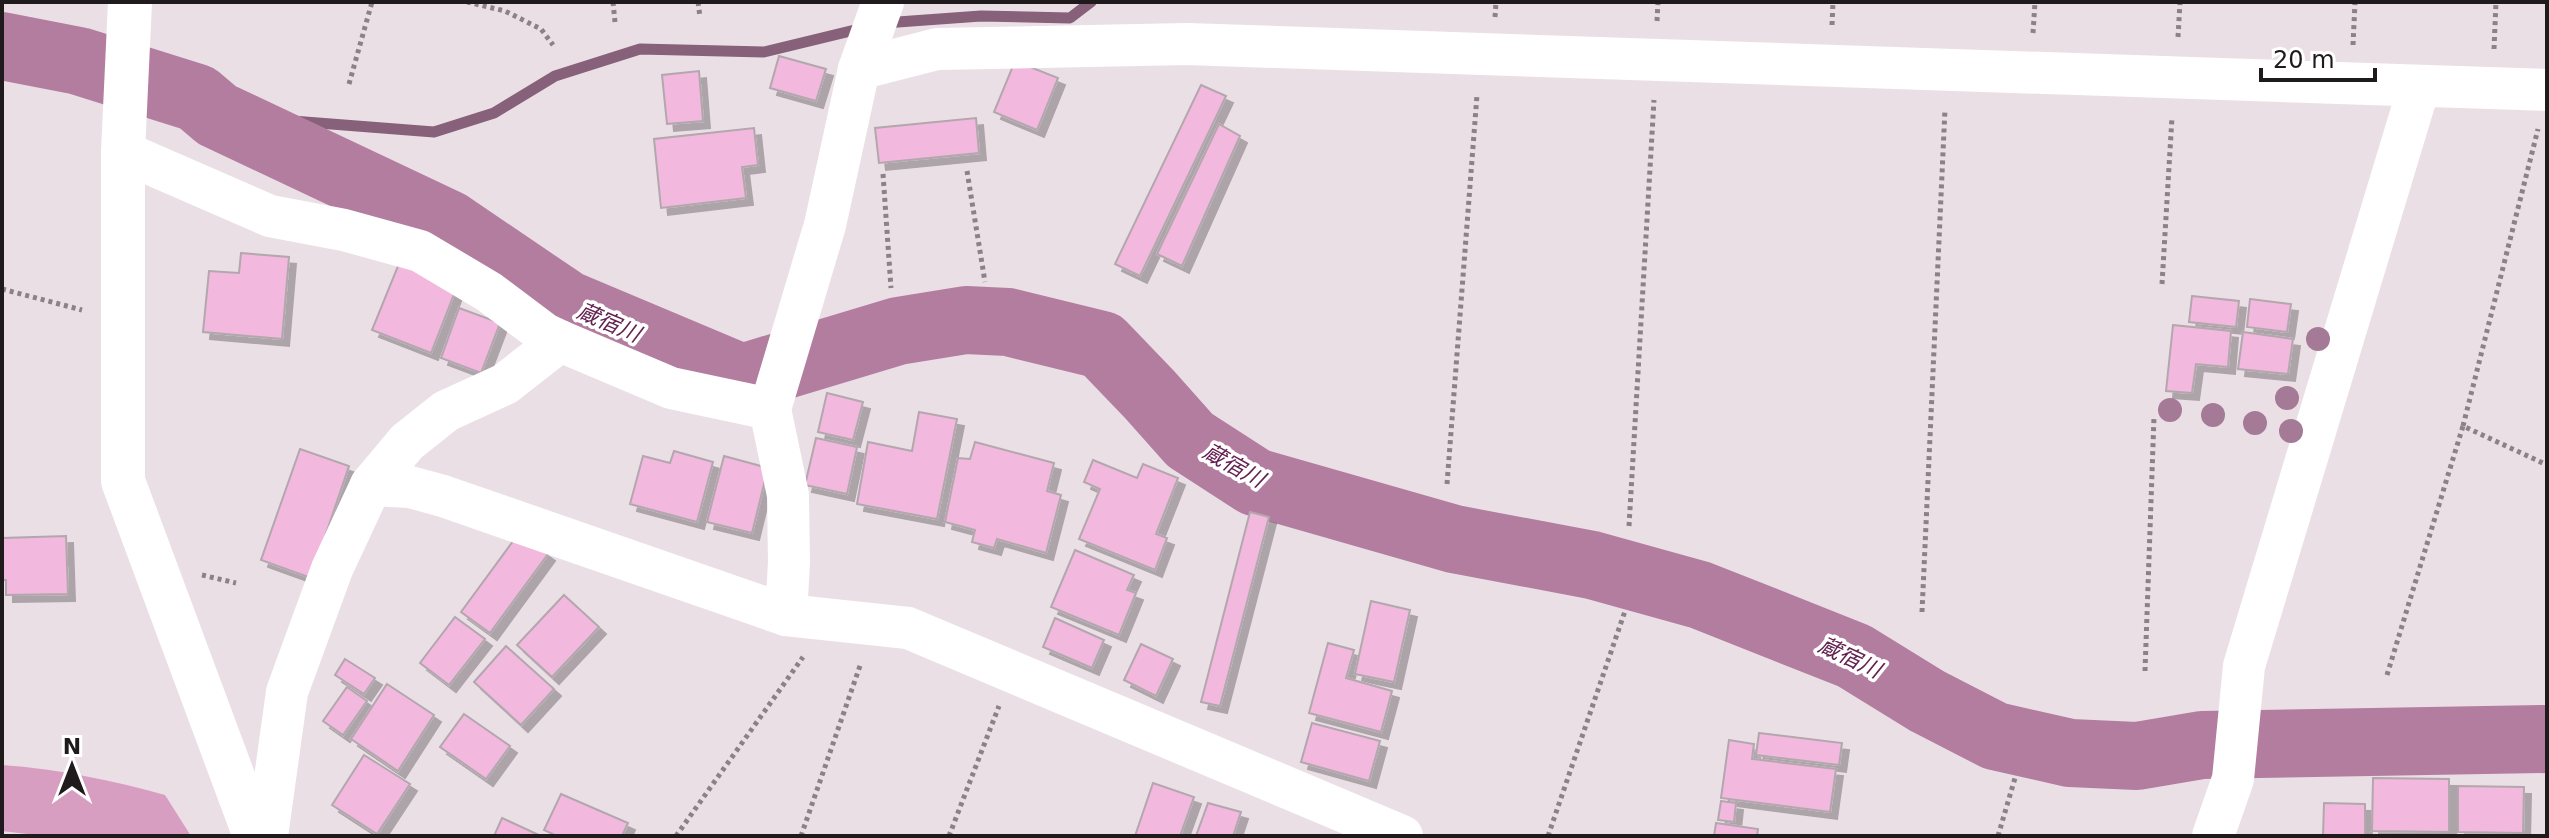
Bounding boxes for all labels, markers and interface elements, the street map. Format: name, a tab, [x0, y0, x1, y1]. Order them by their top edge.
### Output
scale bar	[2261, 32, 2375, 82]
text: 20 m	[2273, 46, 2335, 74]
water label: 蔵宿川	[574, 298, 646, 348]
water label: 蔵宿川	[1199, 439, 1270, 493]
water label: 蔵宿川	[1815, 632, 1887, 684]
north arrow	[32, 726, 112, 806]
text: N	[63, 734, 81, 759]

